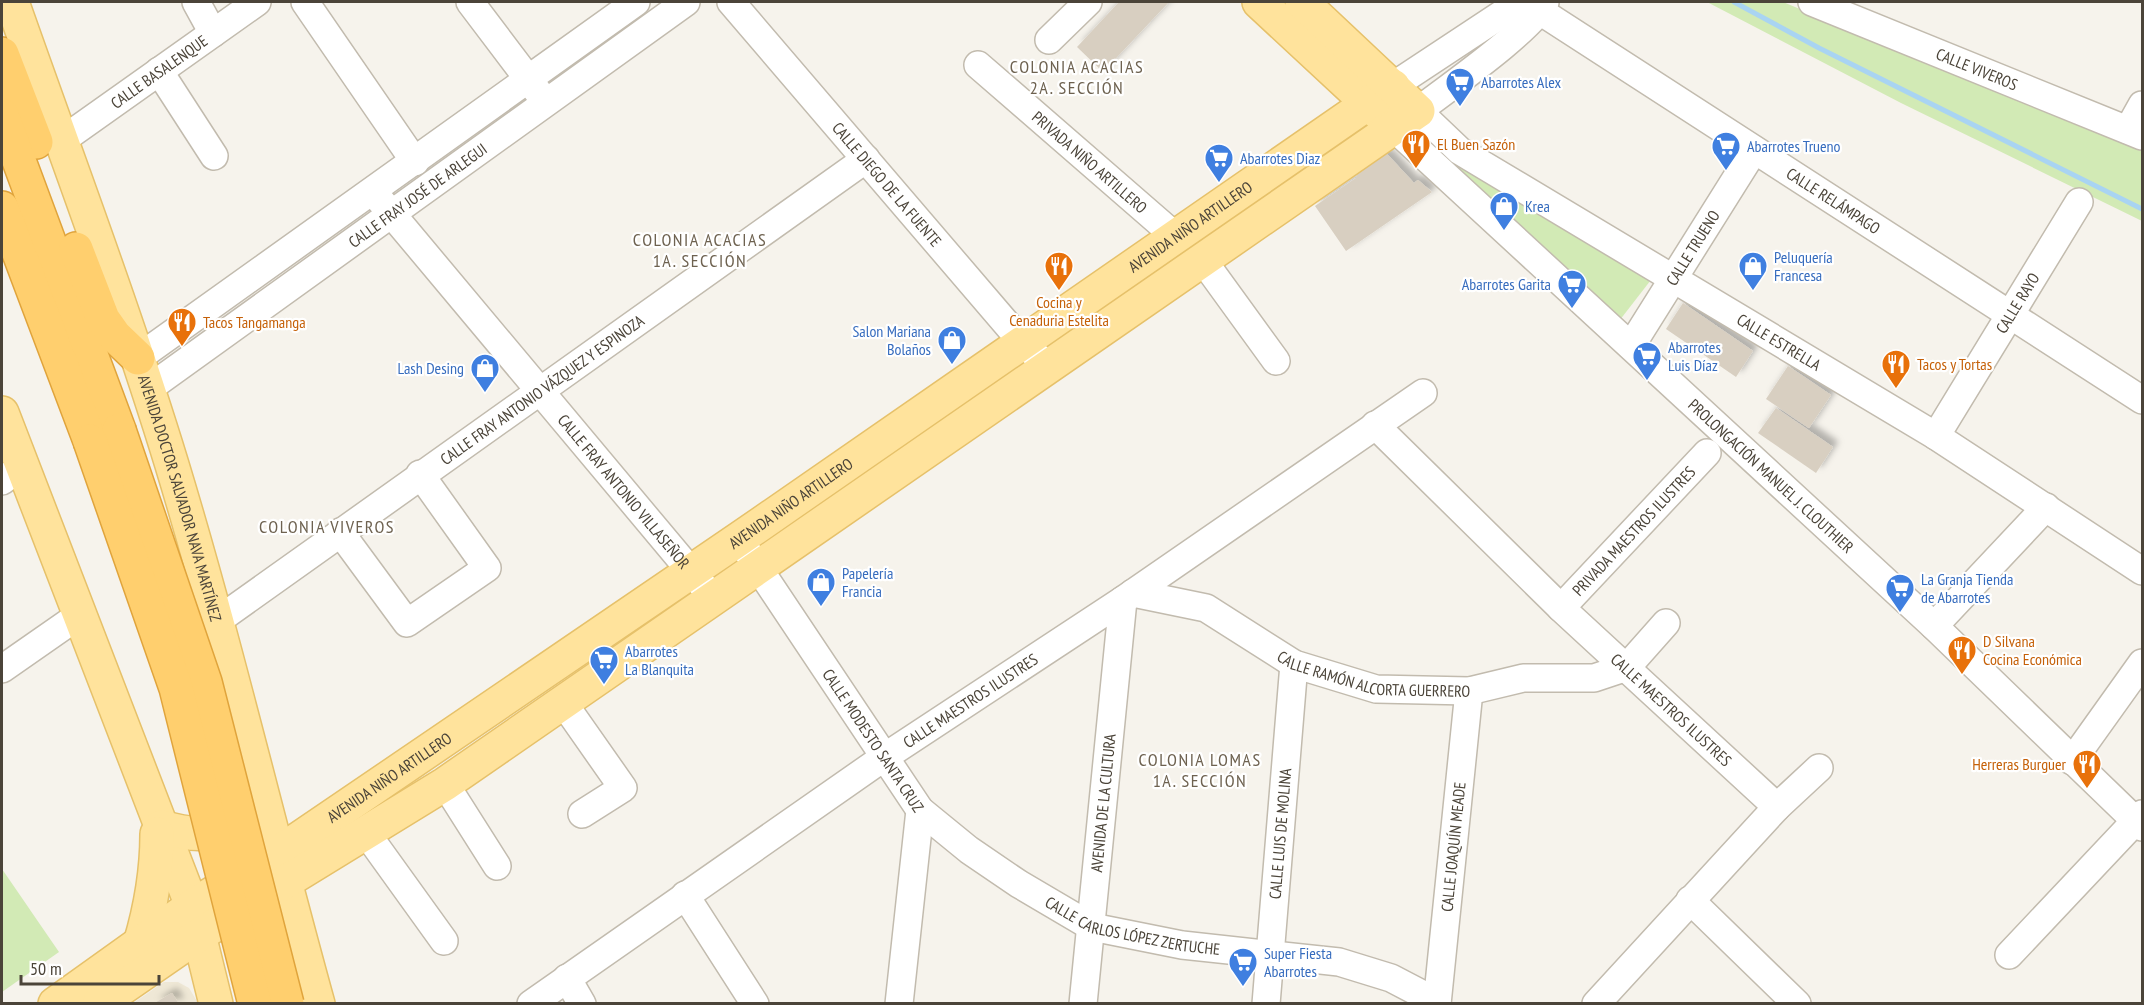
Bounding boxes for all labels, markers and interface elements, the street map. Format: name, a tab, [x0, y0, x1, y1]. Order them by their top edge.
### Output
street label: CALLE BASALENQUE	[107, 30, 211, 113]
street label: CALLE VIVEROS	[1933, 44, 2021, 94]
district label: COLONIA ACACIAS 2A. SECCIÓN	[1010, 55, 1144, 99]
supermarket icon: Abarrotes Alex	[1444, 66, 1476, 108]
place label: Abarrotes Alex	[1481, 72, 1561, 92]
street label: PRIVADA NIÑO ARTILLERO	[1028, 107, 1152, 218]
street label: CALLE DIEGO DE LA FUENTE	[828, 118, 946, 251]
restaurant icon: El Buen Sazón	[1400, 128, 1432, 170]
supermarket icon: Abarrotes Trueno	[1710, 130, 1742, 172]
place label: El Buen Sazón	[1437, 134, 1515, 154]
place label: Abarrotes Trueno	[1747, 136, 1841, 156]
street label: CALLE FRAY JOSÉ DE ARLEGUI	[344, 139, 491, 252]
supermarket icon: Abarrotes Diaz	[1203, 142, 1235, 184]
place label: Abarrotes Diaz	[1240, 148, 1321, 168]
street label: CALLE RELÁMPAGO	[1783, 163, 1884, 238]
street label: AVENIDA NIÑO ARTILLERO	[1124, 177, 1256, 276]
shop icon: Krea	[1488, 190, 1520, 232]
place label: Krea	[1525, 196, 1550, 216]
street label: CALLE TRUENO	[1662, 206, 1724, 289]
district label: COLONIA ACACIAS 1A. SECCIÓN	[633, 228, 767, 272]
place label: Peluquería Francesa	[1774, 247, 1833, 285]
restaurant icon: Cocina y Cenaduria Estelita	[1043, 250, 1075, 292]
shop icon: Peluquería Francesa	[1737, 250, 1769, 292]
supermarket icon: Abarrotes Garita	[1556, 268, 1588, 310]
street label: CALLE RAYO	[1991, 269, 2044, 337]
place label: Abarrotes Garita	[1462, 274, 1551, 294]
place label: Cocina y Cenaduria Estelita	[1009, 292, 1109, 330]
restaurant icon: Tacos Tangamanga	[166, 306, 198, 348]
street label: CALLE ESTRELLA	[1733, 309, 1825, 375]
street label: CALLE FRAY ANTONIO VÁZQUEZ Y ESPINOZA	[436, 310, 648, 469]
place label: Tacos Tangamanga	[203, 312, 306, 332]
place label: Salon Mariana Bolaños	[852, 321, 931, 359]
shop icon: Salon Mariana Bolaños	[936, 324, 968, 366]
place label: Abarrotes Luis Díaz	[1668, 337, 1721, 375]
supermarket icon: Abarrotes Luis Díaz	[1631, 340, 1663, 382]
restaurant icon: Tacos y Tortas	[1880, 348, 1912, 390]
shop icon: Lash Desing	[469, 352, 501, 394]
place label: Tacos y Tortas	[1917, 354, 1992, 374]
place label: Lash Desing	[398, 358, 464, 378]
street label: AVENIDA DOCTOR SALVADOR NAVA MARTÍNEZ	[134, 372, 226, 623]
street label: PROLONGACIÓN MANUEL J. CLOUTHIER	[1684, 395, 1858, 557]
street label: CALLE FRAY ANTONIO VILLASEÑOR	[554, 410, 694, 573]
street label: AVENIDA NIÑO ARTILLERO	[725, 453, 857, 553]
street label: PRIVADA MAESTROS ILUSTRES	[1568, 462, 1700, 600]
district label: COLONIA VIVEROS	[259, 515, 395, 538]
place label: Papelería Francia	[842, 563, 893, 601]
shop icon: Papelería Francia	[805, 566, 837, 608]
place label: La Granja Tienda de Abarrotes	[1921, 569, 2013, 607]
supermarket icon: La Granja Tienda de Abarrotes	[1884, 572, 1916, 614]
place label: D Silvana Cocina Económica	[1983, 631, 2082, 669]
restaurant icon: D Silvana Cocina Económica	[1946, 634, 1978, 676]
place label: Abarrotes La Blanquita	[625, 641, 694, 679]
supermarket icon: Abarrotes La Blanquita	[588, 644, 620, 686]
street label: CALLE RAMÓN ALCORTA GUERRERO	[1274, 646, 1471, 701]
street label: CALLE MAESTROS ILUSTRES	[899, 649, 1042, 752]
street label: CALLE MAESTROS ILUSTRES	[1607, 649, 1736, 770]
street label: CALLE MODESTO SANTA CRUZ	[818, 665, 928, 816]
street label: AVENIDA NIÑO ARTILLERO	[323, 728, 456, 827]
street label: AVENIDA DE LA CULTURA	[1086, 732, 1120, 873]
district label: COLONIA LOMAS 1A. SECCIÓN	[1138, 748, 1262, 792]
restaurant icon: Herreras Burguer	[2071, 748, 2103, 790]
place label: Herreras Burguer	[1972, 754, 2067, 774]
street label: CALLE LUIS DE MOLINA	[1265, 767, 1295, 900]
street label: CALLE JOAQUÍN MEADE	[1436, 781, 1470, 913]
street label: CALLE CARLOS LÓPEZ ZERTUCHE	[1042, 892, 1221, 959]
place label: Super Fiesta Abarrotes	[1264, 943, 1332, 981]
supermarket icon: Super Fiesta Abarrotes	[1227, 946, 1259, 988]
scale bar	[21, 948, 159, 986]
text: 50 m	[30, 957, 62, 980]

